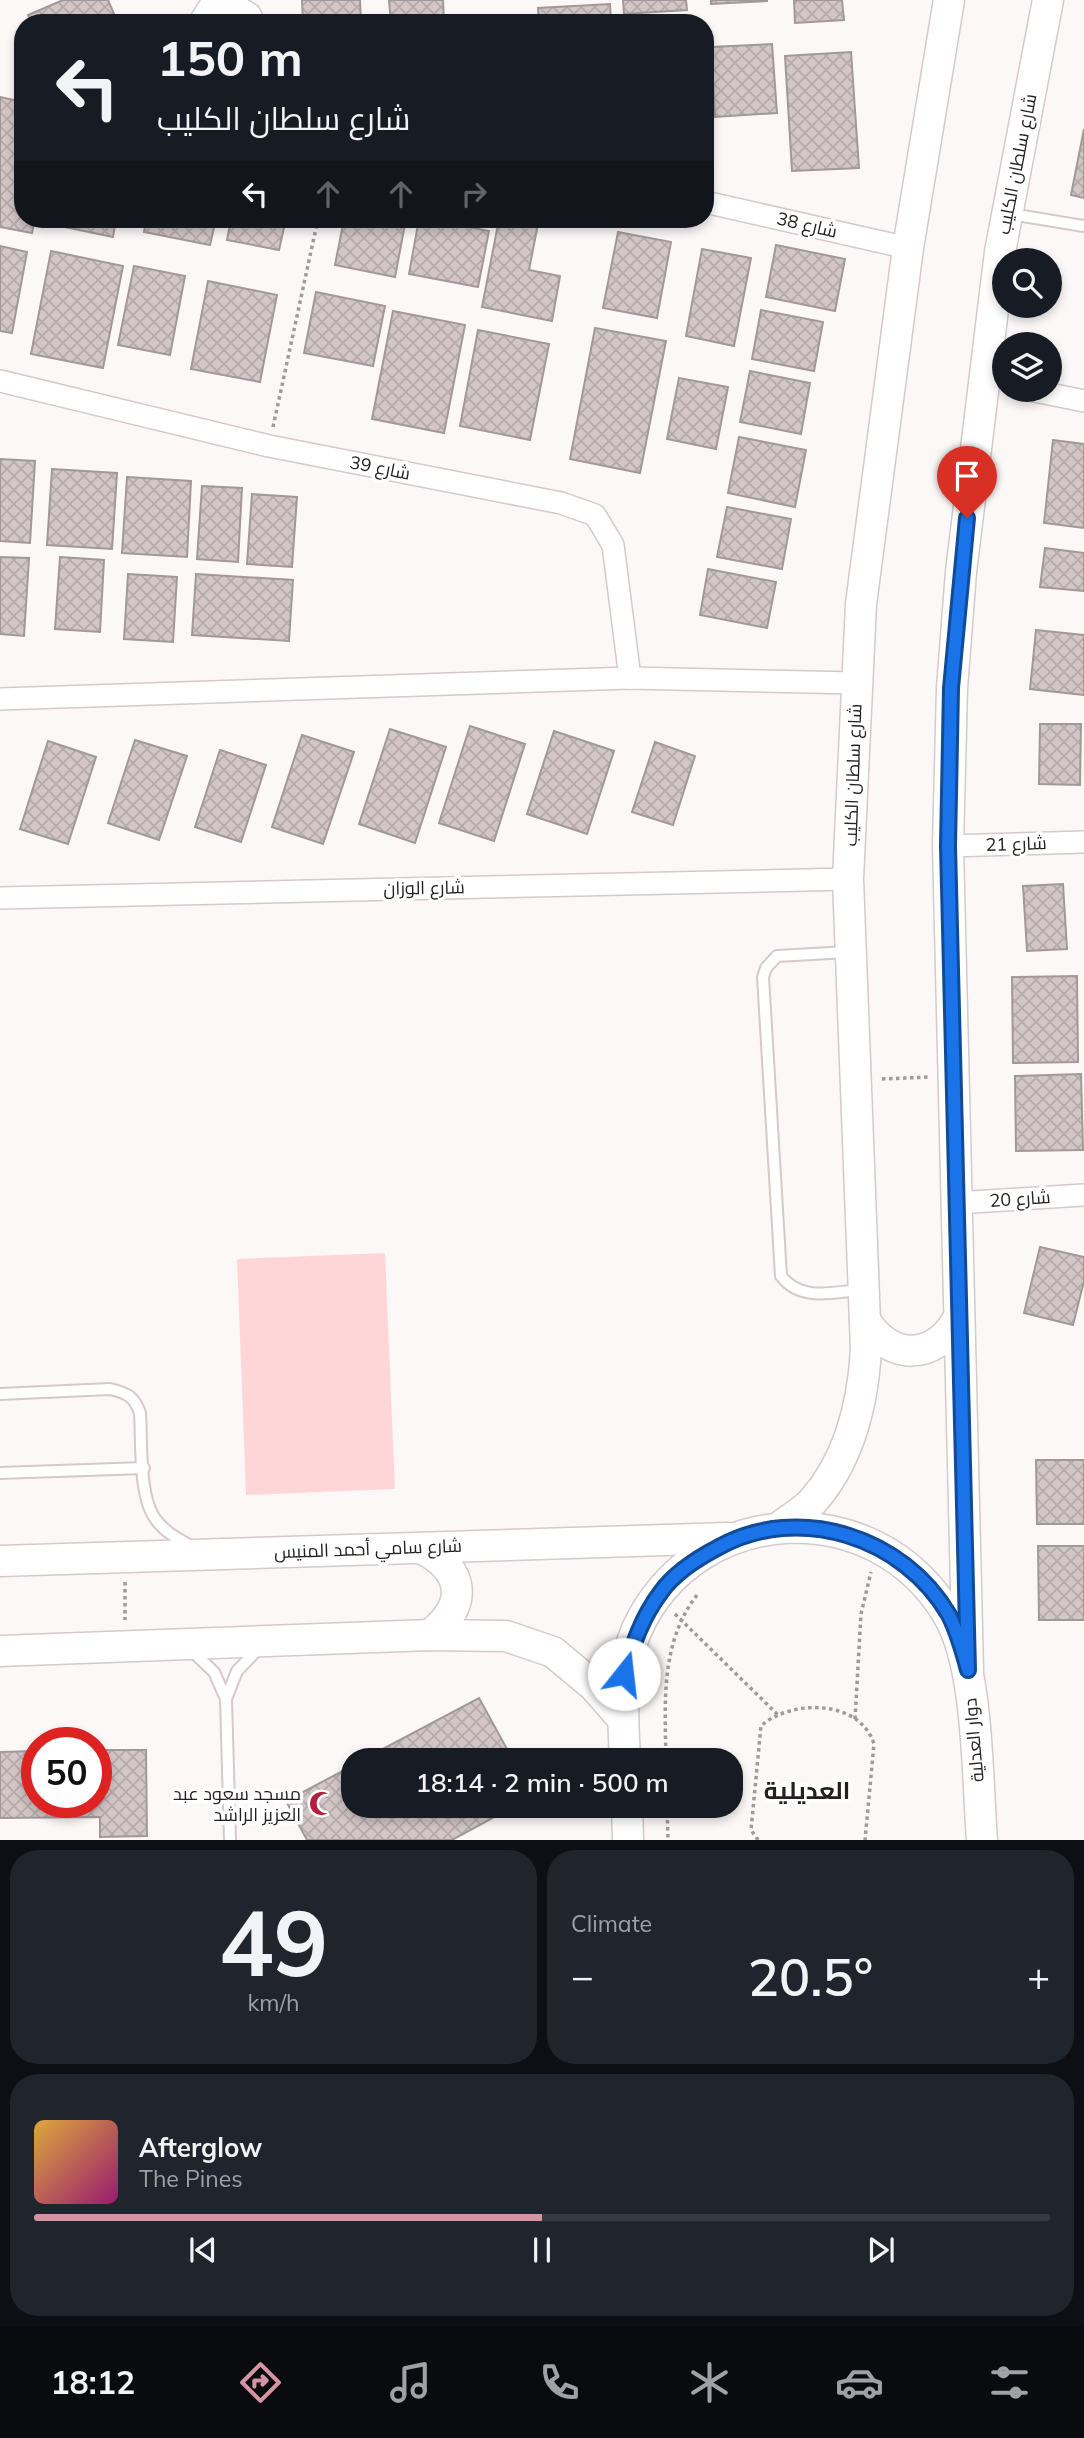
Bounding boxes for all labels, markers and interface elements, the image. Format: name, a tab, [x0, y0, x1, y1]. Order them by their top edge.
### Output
text: 150 m	[157, 27, 303, 88]
icon: left	[42, 42, 133, 133]
street label: شارع سلطان الكليب	[992, 92, 1042, 236]
text: شارع سلطان الكليب	[157, 98, 411, 138]
icon: left	[236, 175, 274, 213]
icon: ahead	[309, 175, 347, 213]
icon: ahead	[382, 175, 420, 213]
icon: right	[455, 175, 493, 213]
street label: شارع 38	[774, 206, 840, 244]
map controls	[992, 248, 1062, 402]
button: search	[992, 248, 1062, 318]
button: layers	[992, 332, 1062, 402]
pin	[937, 446, 997, 518]
street label: شارع 39	[348, 450, 412, 486]
icon: arrive	[948, 457, 986, 495]
street label: شارع سلطان الكليب	[839, 703, 867, 847]
street label: شارع 21	[985, 831, 1047, 857]
street label: شارع الوزان	[383, 875, 465, 901]
street label: شارع 20	[989, 1185, 1051, 1213]
street label: شارع سامي أحمد المنيس	[274, 1534, 463, 1566]
position arrow	[587, 1637, 661, 1711]
street label: دوار العدلية	[958, 1697, 989, 1783]
speed limit sign: 50	[21, 1727, 112, 1818]
text: 18:14 · 2 min · 500 m	[415, 1766, 669, 1799]
district label: العديلية	[764, 1775, 850, 1805]
place label: مسجد سعود عبد العزيز الراشد	[173, 1782, 301, 1826]
mosque icon: مسجد سعود عبد العزيز الراشد	[307, 1790, 335, 1818]
text: 49	[219, 1885, 328, 1999]
text: Climate	[571, 1909, 652, 1938]
text: 20.5°	[748, 1944, 873, 2009]
text: −	[571, 1952, 594, 2000]
text: +	[1027, 1952, 1050, 2000]
text: km/h	[247, 1988, 300, 2017]
text: Afterglow	[139, 2131, 262, 2164]
text: The Pines	[139, 2164, 243, 2193]
icon: previous	[184, 2231, 222, 2269]
icon: pause	[523, 2231, 561, 2269]
icon: next	[862, 2231, 900, 2269]
icon: directions	[236, 2358, 285, 2407]
icon: music	[386, 2358, 435, 2407]
icon: phone	[535, 2358, 584, 2407]
icon: climate	[685, 2358, 734, 2407]
icon: car	[835, 2358, 884, 2407]
icon: filters	[985, 2358, 1034, 2407]
text: 18:12	[50, 2362, 135, 2402]

